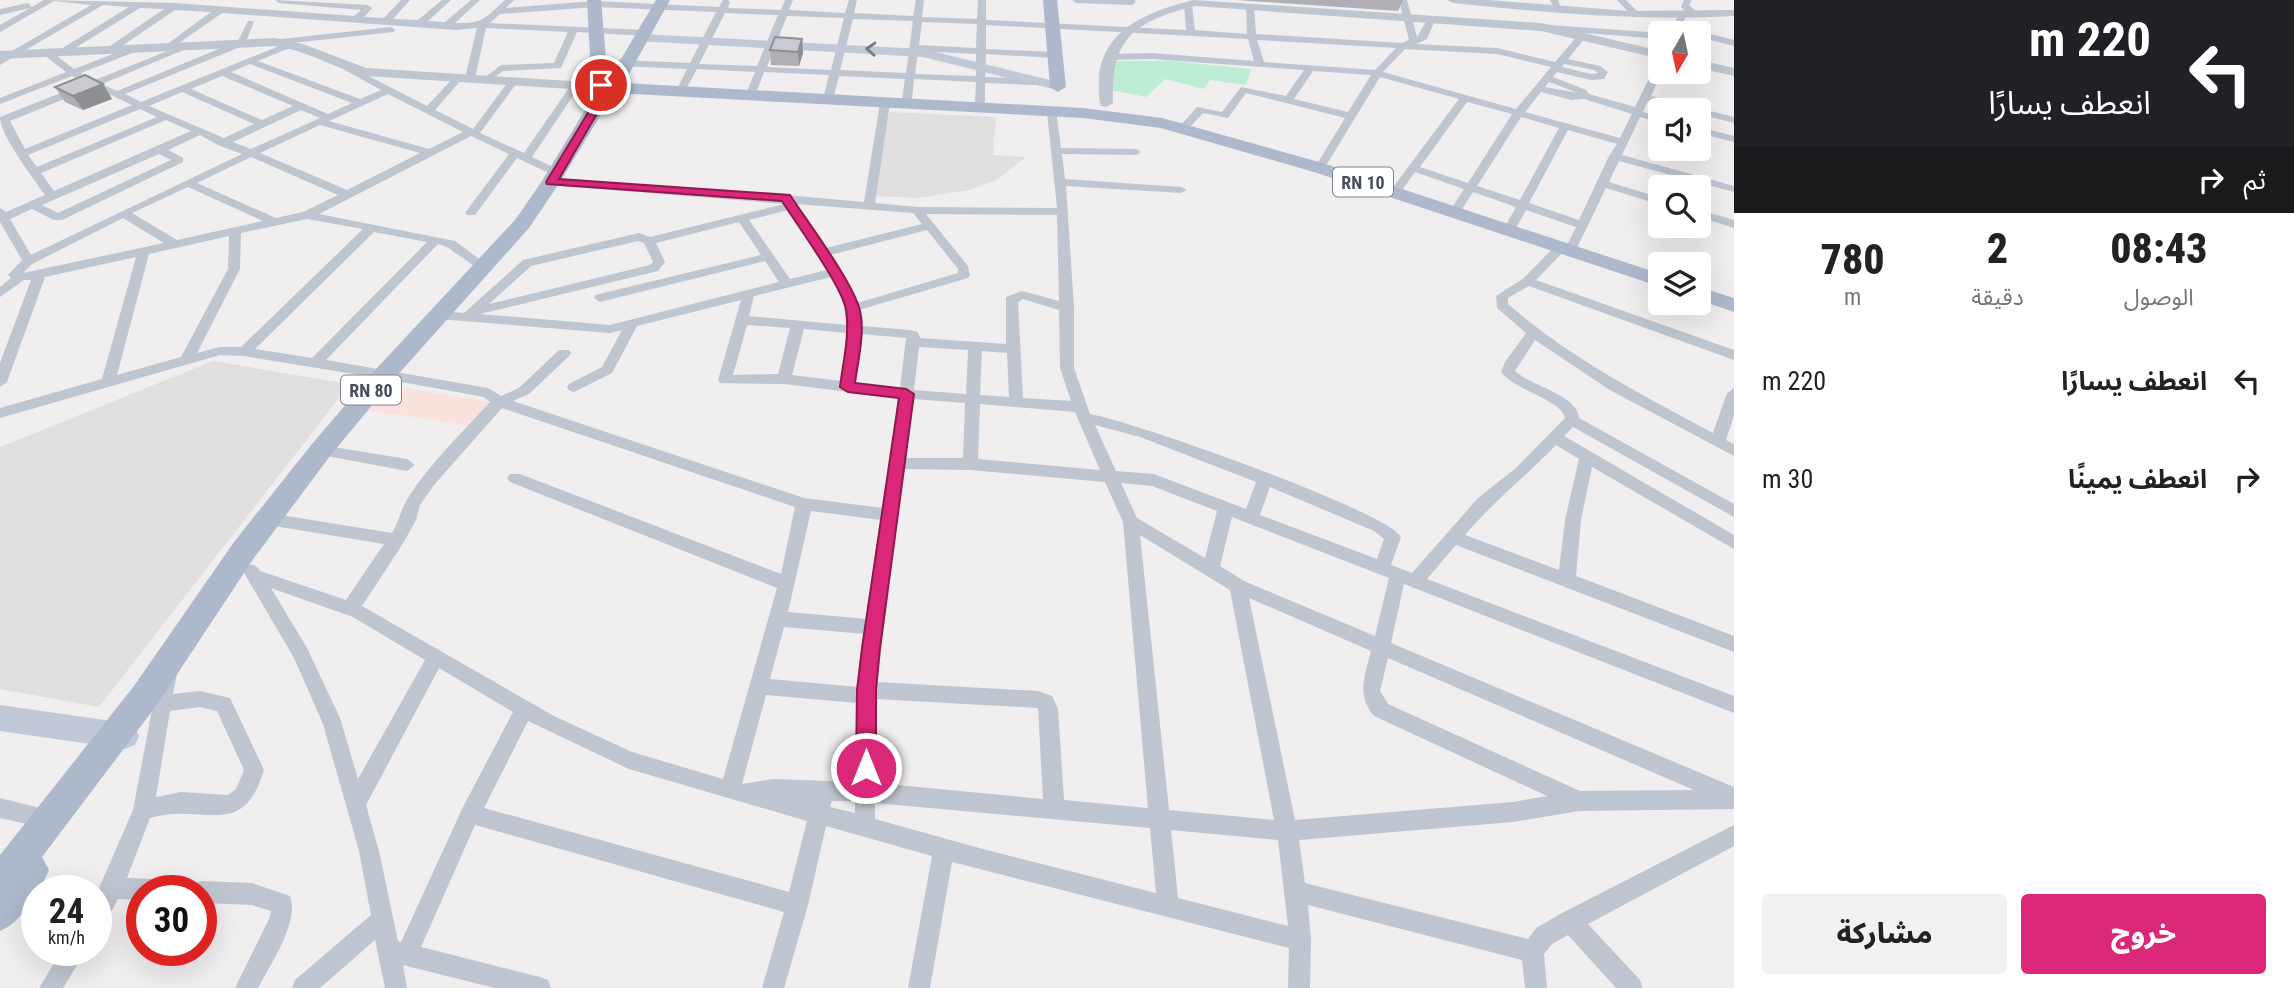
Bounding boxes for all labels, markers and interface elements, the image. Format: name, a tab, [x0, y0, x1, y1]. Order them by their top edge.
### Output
text: 220 m	[2029, 11, 2151, 68]
north arrow	[1648, 21, 1712, 84]
map controls	[1648, 21, 1711, 315]
icon: left	[2175, 28, 2266, 119]
one-way arrow	[865, 42, 876, 57]
pin	[571, 55, 631, 115]
icon: arrive	[582, 66, 620, 104]
text: انعطف يسارًا	[1988, 84, 2151, 122]
button: sound	[1648, 98, 1711, 161]
icon: right	[2192, 161, 2230, 199]
text: ثم	[2244, 165, 2266, 195]
road number: RN 10	[1333, 168, 1393, 196]
button: search	[1648, 175, 1711, 238]
text: 2	[1987, 224, 2008, 273]
text: 08:43	[2110, 224, 2207, 273]
text: 780	[1821, 235, 1885, 284]
button: layers	[1648, 252, 1711, 315]
text: m	[1844, 284, 1861, 311]
text: دقيقة	[1971, 284, 2024, 311]
text: الوصول	[2124, 284, 2194, 311]
icon: left	[2228, 362, 2266, 400]
text: 220 m	[1762, 366, 1826, 396]
text: انعطف يسارًا	[2061, 366, 2207, 396]
road number: RN 80	[341, 376, 401, 404]
icon: right	[2228, 460, 2266, 498]
text: 30 m	[1762, 464, 1813, 494]
text: انعطف يمينًا	[2068, 464, 2207, 494]
position arrow	[829, 731, 903, 805]
speed limit sign: 30	[126, 875, 217, 966]
text: 24	[49, 891, 84, 932]
button: مشاركة	[1762, 894, 2007, 974]
button: خروج	[2021, 894, 2266, 974]
text: km/h	[48, 927, 85, 948]

